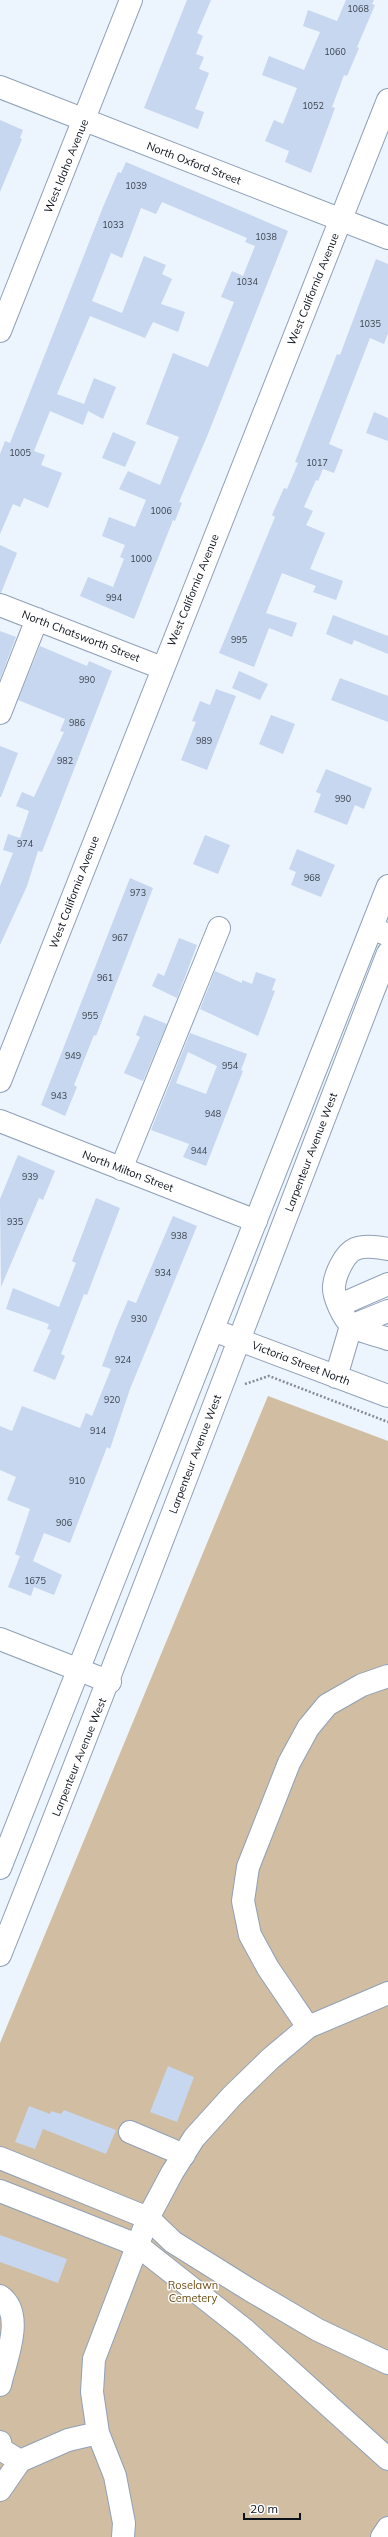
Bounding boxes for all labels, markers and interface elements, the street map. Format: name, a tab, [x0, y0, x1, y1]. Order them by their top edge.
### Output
house number: 1068	[347, 3, 369, 14]
house number: 1060	[324, 46, 346, 57]
house number: 1052	[302, 100, 324, 111]
street label: West Idaho Avenue	[41, 117, 91, 215]
street label: North Oxford Street	[145, 139, 243, 188]
house number: 1039	[125, 180, 147, 191]
house number: 1033	[102, 219, 124, 230]
house number: 1038	[255, 231, 277, 242]
street label: West California Avenue	[284, 231, 342, 347]
house number: 1034	[236, 276, 258, 287]
house number: 1035	[359, 318, 381, 329]
house number: 1005	[9, 447, 31, 458]
house number: 1017	[306, 457, 328, 468]
house number: 1006	[150, 505, 172, 516]
street label: West California Avenue	[164, 532, 222, 648]
house number: 1000	[130, 553, 152, 564]
house number: 994	[106, 592, 123, 603]
street label: North Chatsworth Street	[20, 607, 142, 665]
house number: 995	[231, 634, 248, 645]
house number: 990	[79, 674, 95, 685]
house number: 986	[69, 717, 85, 728]
house number: 989	[196, 735, 212, 746]
house number: 982	[57, 755, 73, 766]
house number: 990	[335, 793, 351, 804]
street label: West California Avenue	[46, 834, 102, 950]
house number: 974	[17, 838, 34, 849]
house number: 968	[304, 872, 320, 883]
house number: 973	[130, 887, 146, 898]
house number: 967	[112, 932, 128, 943]
house number: 961	[97, 972, 113, 983]
house number: 955	[82, 1010, 99, 1021]
house number: 949	[65, 1050, 81, 1061]
house number: 954	[222, 1060, 239, 1071]
house number: 943	[51, 1090, 67, 1101]
street label: Larpenteur Avenue West	[282, 1090, 340, 1214]
house number: 948	[205, 1108, 221, 1119]
house number: 944	[191, 1145, 208, 1156]
street label: North Milton Street	[80, 1147, 176, 1195]
house number: 939	[22, 1171, 38, 1182]
house number: 935	[7, 1216, 24, 1227]
house number: 938	[171, 1230, 187, 1241]
house number: 934	[155, 1267, 172, 1278]
house number: 930	[131, 1313, 147, 1324]
street label: Victoria Street North	[250, 1338, 352, 1388]
house number: 924	[115, 1354, 132, 1365]
street label: Larpenteur Avenue West	[166, 1392, 224, 1516]
house number: 920	[104, 1394, 120, 1405]
house number: 914	[90, 1425, 107, 1436]
house number: 910	[69, 1475, 85, 1486]
house number: 906	[56, 1517, 72, 1528]
house number: 1675	[24, 1575, 46, 1586]
street label: Larpenteur Avenue West	[49, 1696, 109, 1818]
park label: Roselawn Cemetery	[168, 2278, 218, 2305]
scale bar	[244, 2495, 300, 2521]
text: 20 m	[250, 2501, 278, 2516]

